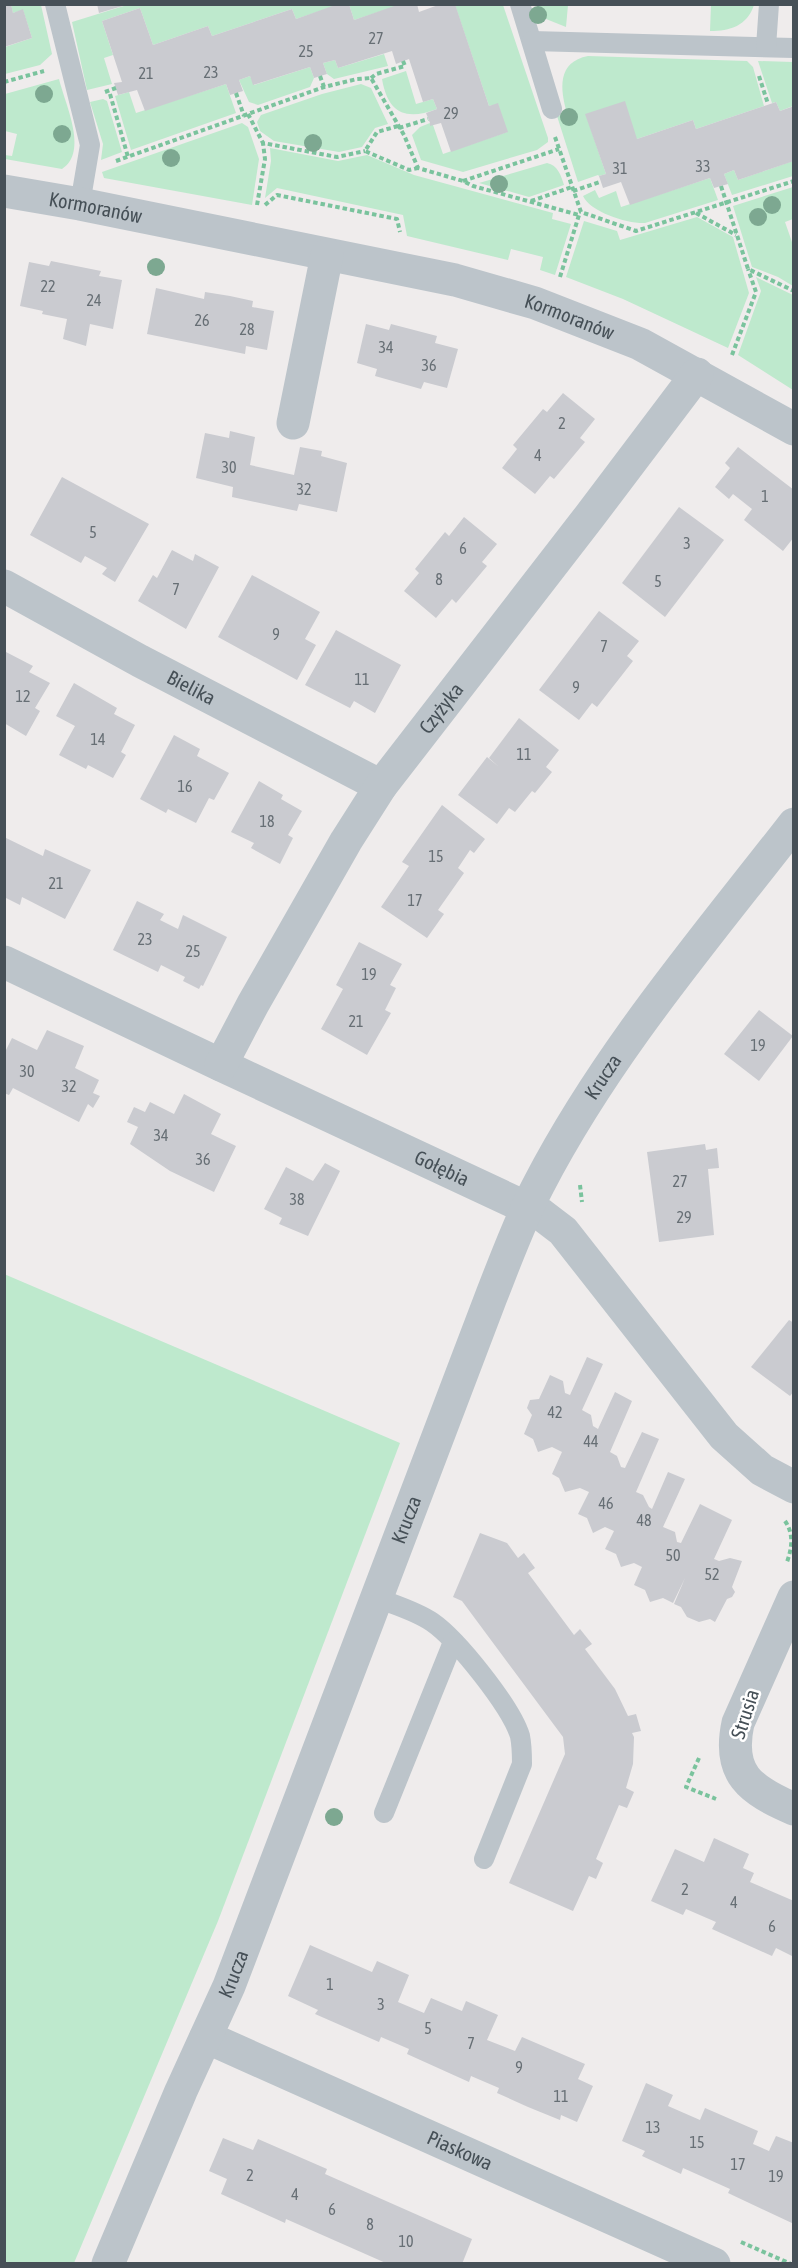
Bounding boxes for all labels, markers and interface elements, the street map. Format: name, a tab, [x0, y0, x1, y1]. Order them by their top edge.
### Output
house number: 27	[368, 29, 384, 47]
house number: 25	[298, 42, 314, 60]
house number: 23	[203, 63, 219, 81]
house number: 21	[138, 64, 154, 82]
house number: 29	[443, 104, 459, 122]
house number: 33	[695, 157, 711, 175]
house number: 31	[612, 159, 628, 177]
street label: Kormoranów	[47, 187, 144, 227]
house number: 22	[40, 277, 56, 295]
street label: Kormoranów	[522, 289, 618, 344]
house number: 24	[86, 291, 102, 309]
house number: 26	[194, 311, 210, 329]
house number: 28	[239, 320, 255, 338]
house number: 34	[378, 338, 394, 356]
house number: 36	[421, 356, 437, 374]
house number: 2	[558, 414, 566, 432]
house number: 4	[534, 446, 542, 464]
house number: 30	[221, 458, 237, 476]
house number: 32	[296, 480, 312, 498]
house number: 1	[761, 487, 769, 505]
house number: 5	[89, 523, 97, 541]
house number: 3	[683, 534, 691, 552]
house number: 6	[459, 539, 467, 557]
house number: 8	[435, 570, 443, 588]
house number: 5	[654, 572, 662, 590]
house number: 7	[172, 580, 180, 598]
house number: 9	[272, 625, 280, 643]
house number: 7	[600, 637, 608, 655]
street label: Bielika	[163, 665, 219, 709]
house number: 11	[354, 670, 370, 688]
street label: Czyżyka	[414, 678, 468, 738]
house number: 9	[572, 678, 580, 696]
house number: 12	[15, 687, 31, 705]
house number: 14	[90, 730, 106, 748]
house number: 11	[516, 745, 532, 763]
house number: 16	[177, 777, 193, 795]
house number: 18	[259, 812, 275, 830]
house number: 15	[428, 847, 444, 865]
house number: 21	[48, 874, 64, 892]
house number: 17	[407, 891, 423, 909]
house number: 23	[137, 930, 153, 948]
house number: 25	[185, 942, 201, 960]
house number: 19	[361, 965, 377, 983]
house number: 21	[348, 1012, 364, 1030]
house number: 19	[750, 1036, 766, 1054]
street label: Krucza	[579, 1050, 626, 1103]
house number: 30	[19, 1062, 35, 1080]
house number: 32	[61, 1077, 77, 1095]
house number: 34	[153, 1126, 169, 1144]
street label: Gołębia	[411, 1145, 473, 1190]
house number: 36	[195, 1150, 211, 1168]
house number: 27	[672, 1172, 688, 1190]
house number: 38	[289, 1190, 305, 1208]
house number: 29	[676, 1208, 692, 1226]
house number: 42	[547, 1403, 563, 1421]
house number: 44	[583, 1432, 599, 1450]
street label: Krucza	[386, 1492, 425, 1547]
house number: 46	[598, 1494, 614, 1512]
house number: 48	[636, 1511, 652, 1529]
house number: 50	[665, 1546, 681, 1564]
house number: 52	[704, 1565, 720, 1583]
street label: Strusia	[726, 1686, 763, 1742]
house number: 2	[681, 1880, 689, 1898]
house number: 4	[730, 1893, 738, 1911]
house number: 6	[768, 1917, 776, 1935]
street label: Krucza	[213, 1947, 253, 2001]
house number: 1	[326, 1975, 334, 1993]
house number: 3	[377, 1995, 385, 2013]
house number: 5	[424, 2019, 432, 2037]
house number: 7	[467, 2034, 475, 2052]
house number: 9	[515, 2058, 523, 2076]
house number: 11	[553, 2087, 569, 2105]
house number: 13	[645, 2118, 661, 2136]
street label: Piaskowa	[424, 2125, 496, 2175]
house number: 15	[689, 2133, 705, 2151]
house number: 17	[730, 2155, 746, 2173]
house number: 2	[246, 2166, 254, 2184]
house number: 19	[768, 2167, 784, 2185]
house number: 4	[291, 2185, 299, 2203]
house number: 6	[328, 2200, 336, 2218]
house number: 8	[366, 2215, 374, 2233]
house number: 10	[398, 2232, 414, 2250]

